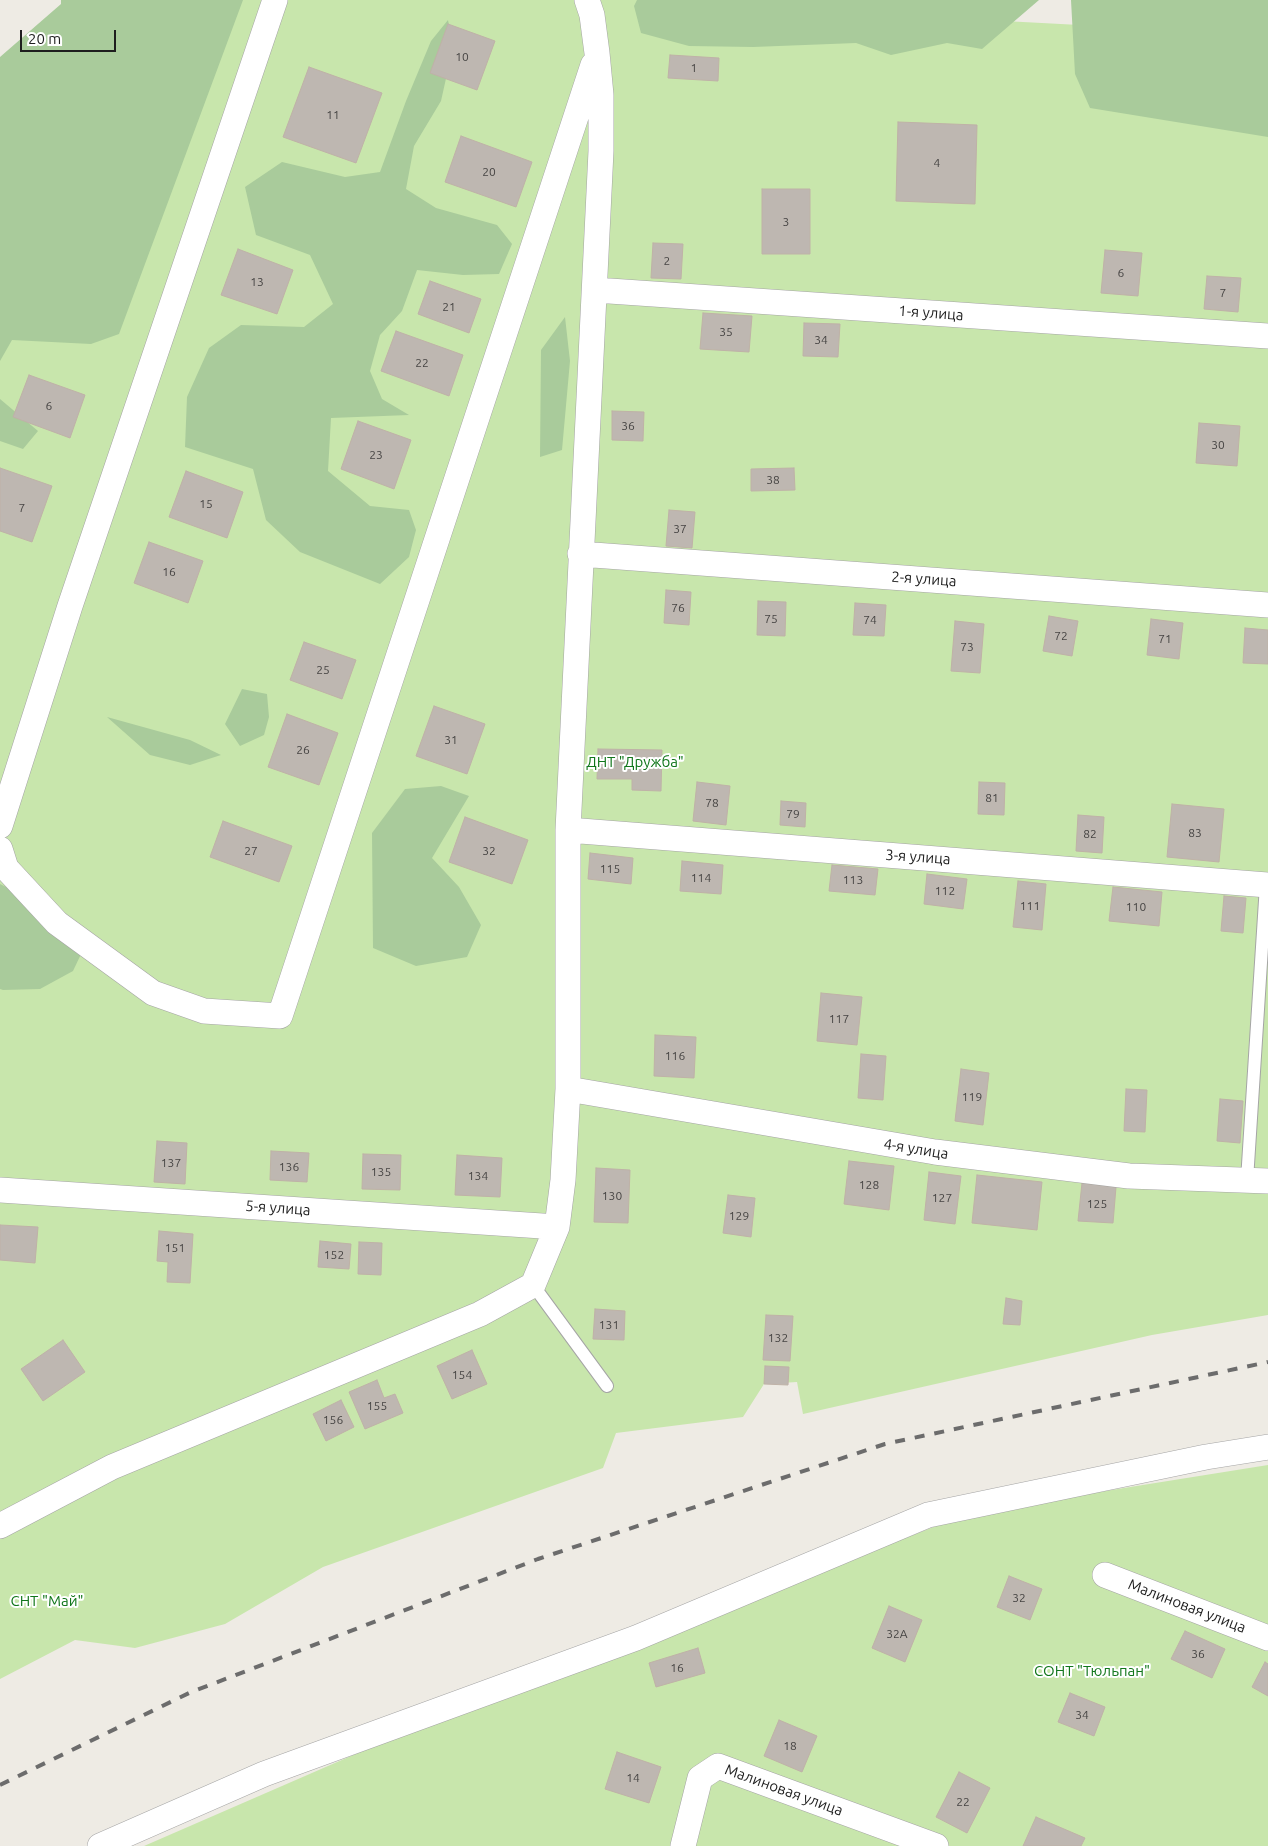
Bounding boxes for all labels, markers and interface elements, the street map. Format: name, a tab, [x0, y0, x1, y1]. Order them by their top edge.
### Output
scale bar	[22, 20, 119, 52]
text: 20 m	[28, 30, 61, 47]
house number: 10	[455, 50, 469, 64]
house number: 1	[691, 61, 697, 75]
house number: 11	[326, 108, 340, 122]
house number: 4	[934, 156, 940, 170]
house number: 20	[482, 165, 496, 179]
house number: 3	[783, 215, 789, 229]
house number: 2	[664, 254, 670, 268]
house number: 6	[1118, 266, 1124, 280]
house number: 13	[250, 275, 264, 289]
house number: 7	[1220, 286, 1226, 300]
house number: 21	[442, 300, 456, 314]
street label: 1-я улица	[898, 302, 964, 324]
house number: 35	[719, 325, 733, 339]
house number: 34	[814, 333, 828, 347]
house number: 22	[415, 356, 429, 370]
house number: 6	[46, 399, 52, 413]
house number: 36	[621, 419, 635, 433]
house number: 30	[1211, 438, 1225, 452]
house number: 23	[369, 448, 383, 462]
house number: 38	[766, 473, 780, 487]
house number: 15	[199, 497, 213, 511]
house number: 7	[19, 501, 25, 515]
house number: 37	[673, 522, 687, 536]
house number: 16	[162, 565, 176, 579]
street label: 2-я улица	[891, 568, 957, 590]
house number: 76	[671, 601, 685, 615]
house number: 75	[764, 612, 778, 626]
house number: 74	[863, 613, 877, 627]
house number: 72	[1054, 629, 1068, 643]
house number: 71	[1158, 632, 1172, 646]
house number: 73	[960, 640, 974, 654]
house number: 25	[316, 663, 330, 677]
house number: 31	[444, 733, 458, 747]
house number: 26	[296, 743, 310, 757]
park label: ДНТ "Дружба"	[586, 753, 684, 771]
house number: 81	[985, 791, 999, 805]
house number: 78	[705, 796, 719, 810]
house number: 79	[786, 807, 800, 821]
house number: 83	[1188, 826, 1202, 840]
house number: 82	[1083, 827, 1097, 841]
house number: 27	[244, 844, 258, 858]
house number: 32	[482, 844, 496, 858]
street label: 3-я улица	[885, 846, 951, 868]
house number: 115	[600, 862, 620, 876]
house number: 114	[691, 871, 711, 885]
house number: 113	[843, 873, 863, 887]
house number: 112	[935, 884, 955, 898]
house number: 111	[1020, 899, 1040, 913]
house number: 110	[1126, 900, 1146, 914]
house number: 117	[829, 1012, 849, 1026]
house number: 116	[665, 1049, 685, 1063]
house number: 119	[962, 1090, 982, 1104]
street label: 4-я улица	[882, 1135, 950, 1163]
house number: 137	[161, 1156, 181, 1170]
house number: 136	[279, 1160, 299, 1174]
house number: 135	[371, 1165, 391, 1179]
house number: 134	[468, 1169, 488, 1183]
house number: 128	[859, 1178, 879, 1192]
house number: 130	[602, 1189, 622, 1203]
house number: 127	[932, 1191, 952, 1205]
street label: 5-я улица	[245, 1197, 311, 1219]
house number: 125	[1087, 1197, 1107, 1211]
house number: 129	[729, 1209, 749, 1223]
house number: 151	[165, 1241, 185, 1255]
house number: 152	[324, 1248, 344, 1262]
house number: 131	[599, 1318, 619, 1332]
house number: 132	[768, 1331, 788, 1345]
house number: 154	[452, 1368, 472, 1382]
house number: 155	[367, 1399, 387, 1413]
house number: 156	[323, 1413, 343, 1427]
street label: Малиновая улица	[1126, 1575, 1248, 1637]
house number: 32	[1012, 1591, 1026, 1605]
park label: СНТ "Май"	[10, 1592, 84, 1610]
house number: 32А	[886, 1627, 908, 1641]
house number: 36	[1191, 1647, 1205, 1661]
house number: 16	[670, 1661, 684, 1675]
park label: СОНТ "Тюльпан"	[1034, 1662, 1150, 1680]
house number: 34	[1075, 1708, 1089, 1722]
house number: 18	[783, 1739, 797, 1753]
street label: Малиновая улица	[722, 1760, 846, 1820]
house number: 14	[626, 1771, 640, 1785]
house number: 22	[956, 1795, 970, 1809]

